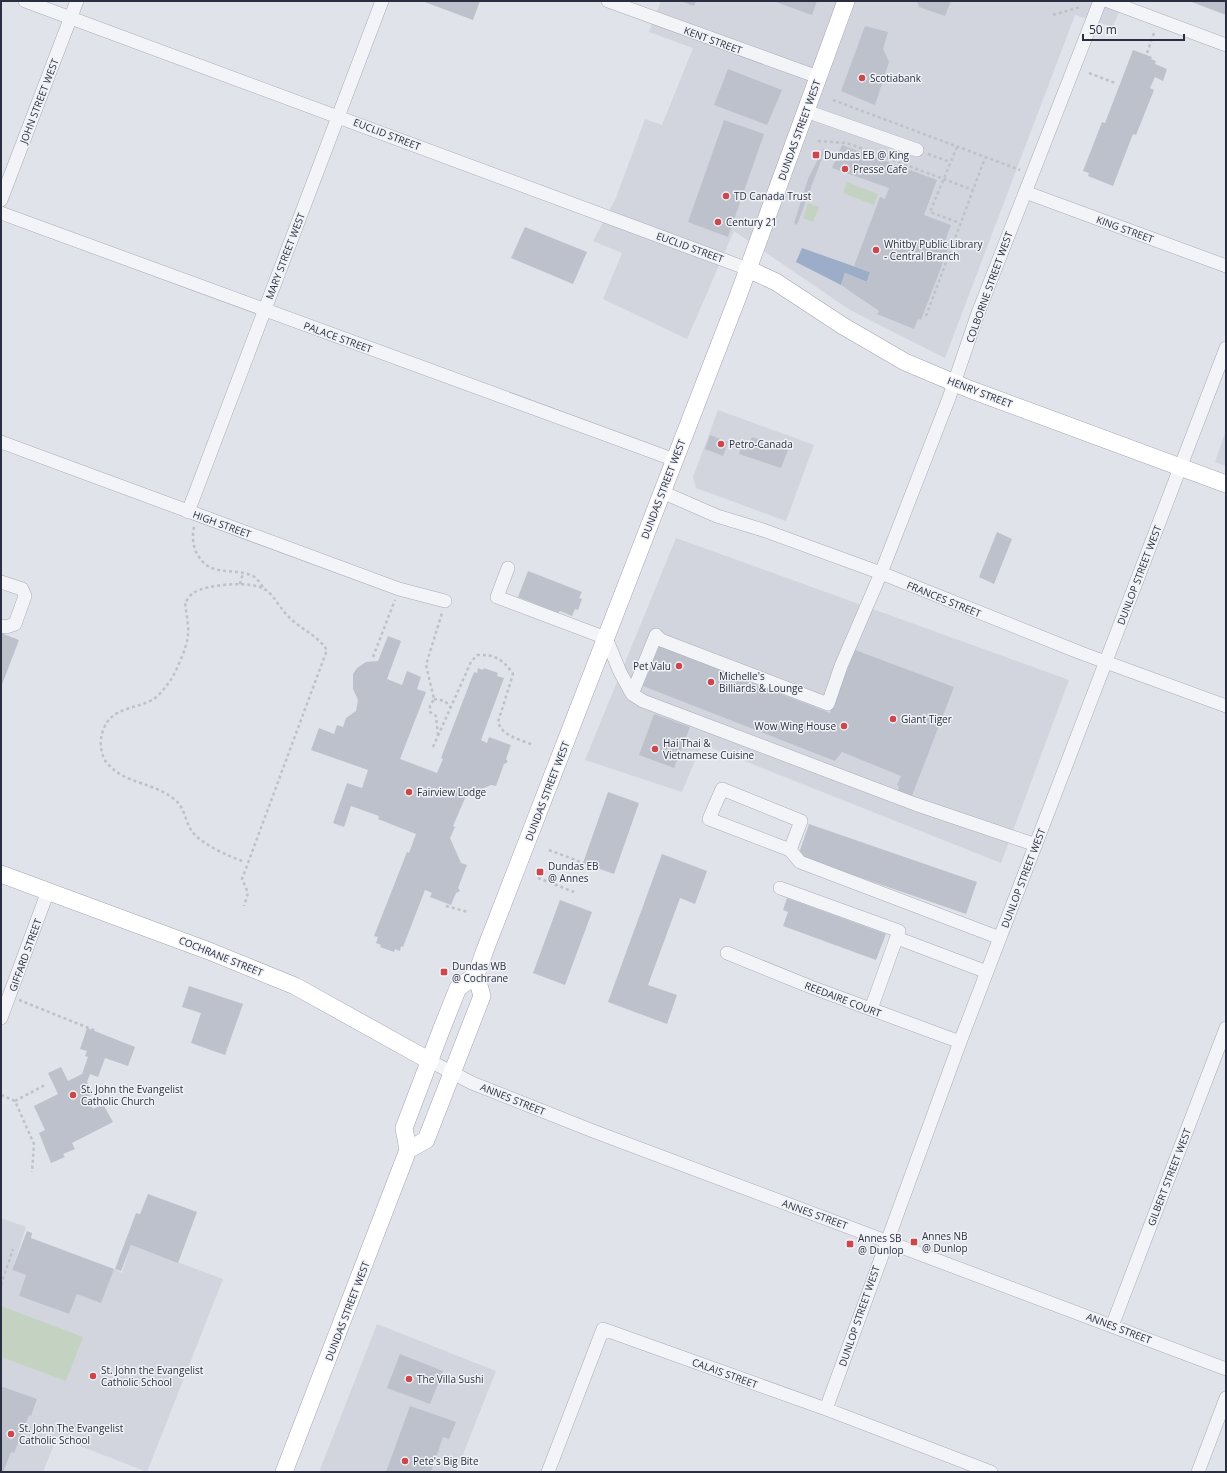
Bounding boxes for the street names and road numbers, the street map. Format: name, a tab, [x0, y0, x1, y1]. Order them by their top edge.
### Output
street label: KENT STREET	[682, 23, 745, 57]
street label: JOHN STREET WEST	[16, 56, 62, 147]
street label: DUNDAS STREET WEST	[774, 77, 824, 182]
street label: EUCLID STREET	[351, 115, 423, 153]
street label: MARY STREET WEST	[262, 210, 308, 301]
street label: KING STREET	[1094, 212, 1156, 246]
street label: EUCLID STREET	[654, 228, 726, 266]
street label: COLBORNE STREET WEST	[962, 229, 1016, 345]
street label: PALACE STREET	[302, 318, 375, 356]
street label: HENRY STREET	[945, 373, 1015, 411]
street label: DUNDAS STREET WEST	[637, 437, 689, 541]
street label: HIGH STREET	[191, 507, 254, 541]
street label: DUNLOP STREET WEST	[1113, 523, 1165, 627]
street label: FRANCES STREET	[905, 578, 984, 620]
street label: DUNDAS STREET WEST	[521, 739, 573, 843]
street label: DUNLOP STREET WEST	[997, 826, 1049, 930]
street label: GIFFARD STREET	[5, 916, 45, 993]
street label: COCHRANE STREET	[177, 933, 266, 979]
street label: REEDAIRE COURT	[803, 978, 884, 1020]
street label: ANNES STREET	[478, 1080, 548, 1119]
street label: GILBERT STREET WEST	[1144, 1126, 1194, 1228]
street label: ANNES STREET	[780, 1196, 850, 1233]
street label: DUNDAS STREET WEST	[321, 1259, 373, 1363]
street label: DUNLOP STREET WEST	[835, 1263, 883, 1368]
street label: ANNES STREET	[1084, 1309, 1154, 1347]
street label: CALAIS STREET	[690, 1355, 760, 1392]

